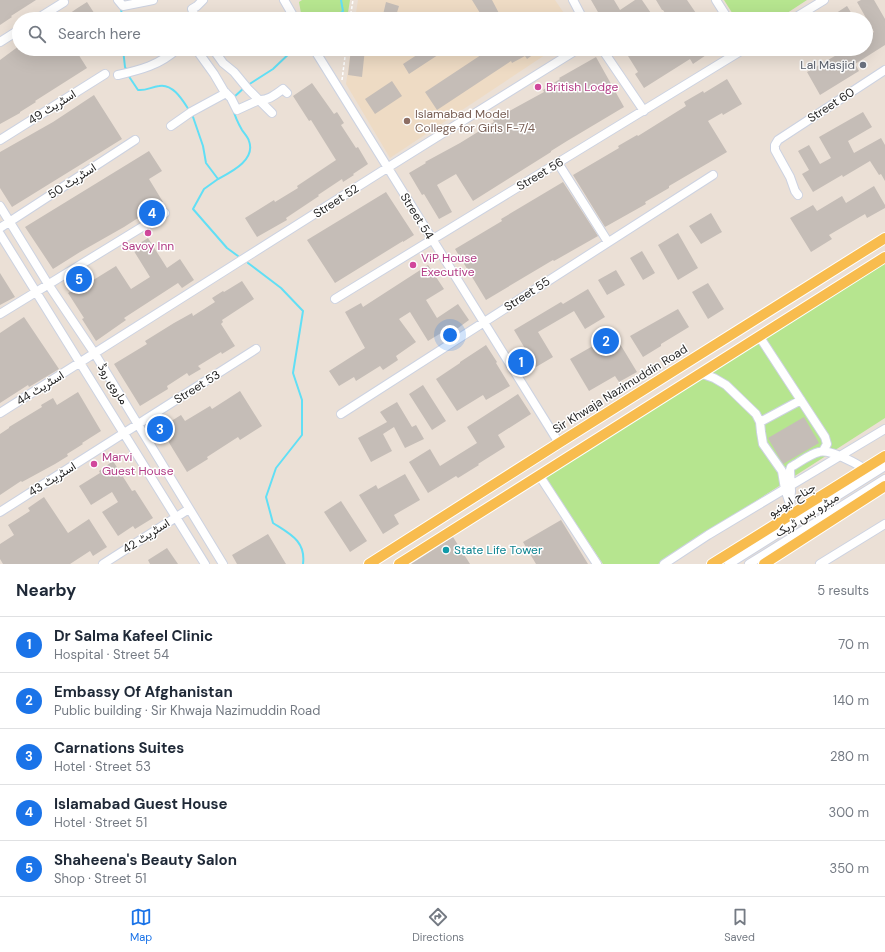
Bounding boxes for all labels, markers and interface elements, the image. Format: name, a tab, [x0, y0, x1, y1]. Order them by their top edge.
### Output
search box	[12, 12, 873, 56]
icon: search	[26, 23, 48, 45]
text: Search here	[58, 24, 141, 44]
place label: Lal Masjid	[800, 57, 855, 73]
marker: Lal Masjid	[858, 60, 868, 70]
place label: British Lodge	[546, 79, 618, 95]
marker: British Lodge	[533, 82, 543, 92]
street label: Street 60	[804, 84, 858, 126]
street label: اسٹریٹ 49	[25, 86, 79, 128]
place label: Islamabad Model College for Girls F-7/4	[415, 106, 535, 136]
marker: Islamabad Model College for Girls F-7/4	[402, 116, 412, 126]
street label: Street 56	[514, 154, 566, 194]
street label: اسٹریٹ 50	[45, 159, 99, 203]
street label: Street 52	[310, 180, 362, 222]
street label: Street 54	[396, 190, 438, 242]
pin: 4	[139, 198, 165, 228]
marker: Savoy Inn	[143, 228, 153, 238]
place label: Savoy Inn	[122, 238, 174, 254]
place label: ViP House Executive	[421, 250, 477, 280]
marker: ViP House Executive	[408, 260, 418, 270]
pin: 5	[66, 264, 92, 294]
street label: Street 55	[501, 273, 553, 315]
your location	[440, 325, 460, 345]
pin: 2	[593, 326, 619, 356]
street label: Sir Khwaja Nazimuddin Road	[550, 341, 690, 437]
pin: 1	[508, 347, 534, 377]
street label: ماروی روڈ	[94, 360, 132, 408]
street label: اسٹریٹ 44	[13, 367, 67, 409]
street label: Street 53	[171, 367, 223, 407]
pin: 3	[147, 414, 173, 444]
place label: Marvi Guest House	[102, 449, 174, 479]
street label: اسٹریٹ 43	[25, 458, 79, 500]
marker: Marvi Guest House	[89, 459, 99, 469]
street label: جناح ایونیو	[765, 479, 819, 522]
street label: میٹرو بس ٹریک	[772, 489, 842, 541]
street label: اسٹریٹ 42	[119, 515, 173, 557]
place label: State Life Tower	[454, 542, 543, 558]
marker: State Life Tower	[441, 545, 451, 555]
text: Nearby	[16, 579, 76, 601]
text: 5 results	[817, 582, 869, 599]
text: Dr Salma Kafeel Clinic	[54, 626, 213, 646]
text: 1	[27, 636, 31, 653]
text: 70 m	[838, 636, 869, 653]
text: Hospital · Street 54	[54, 646, 169, 663]
text: Embassy Of Afghanistan	[54, 682, 233, 702]
text: 2	[25, 692, 33, 709]
text: 140 m	[833, 692, 869, 709]
text: Public building · Sir Khwaja Nazimuddin Road	[54, 702, 320, 719]
text: Carnations Suites	[54, 738, 184, 758]
text: 3	[25, 748, 33, 765]
text: 280 m	[830, 748, 869, 765]
text: Hotel · Street 53	[54, 758, 151, 775]
text: Islamabad Guest House	[54, 794, 228, 814]
text: 4	[25, 804, 33, 821]
text: 300 m	[828, 804, 869, 821]
text: Hotel · Street 51	[54, 814, 147, 831]
text: Shaheena's Beauty Salon	[54, 850, 237, 870]
text: 5	[25, 860, 33, 877]
text: 350 m	[829, 860, 869, 877]
text: Shop · Street 51	[54, 870, 147, 887]
tab: Map	[130, 906, 152, 944]
tab: Directions	[412, 906, 464, 944]
tab: Saved	[724, 906, 755, 944]

